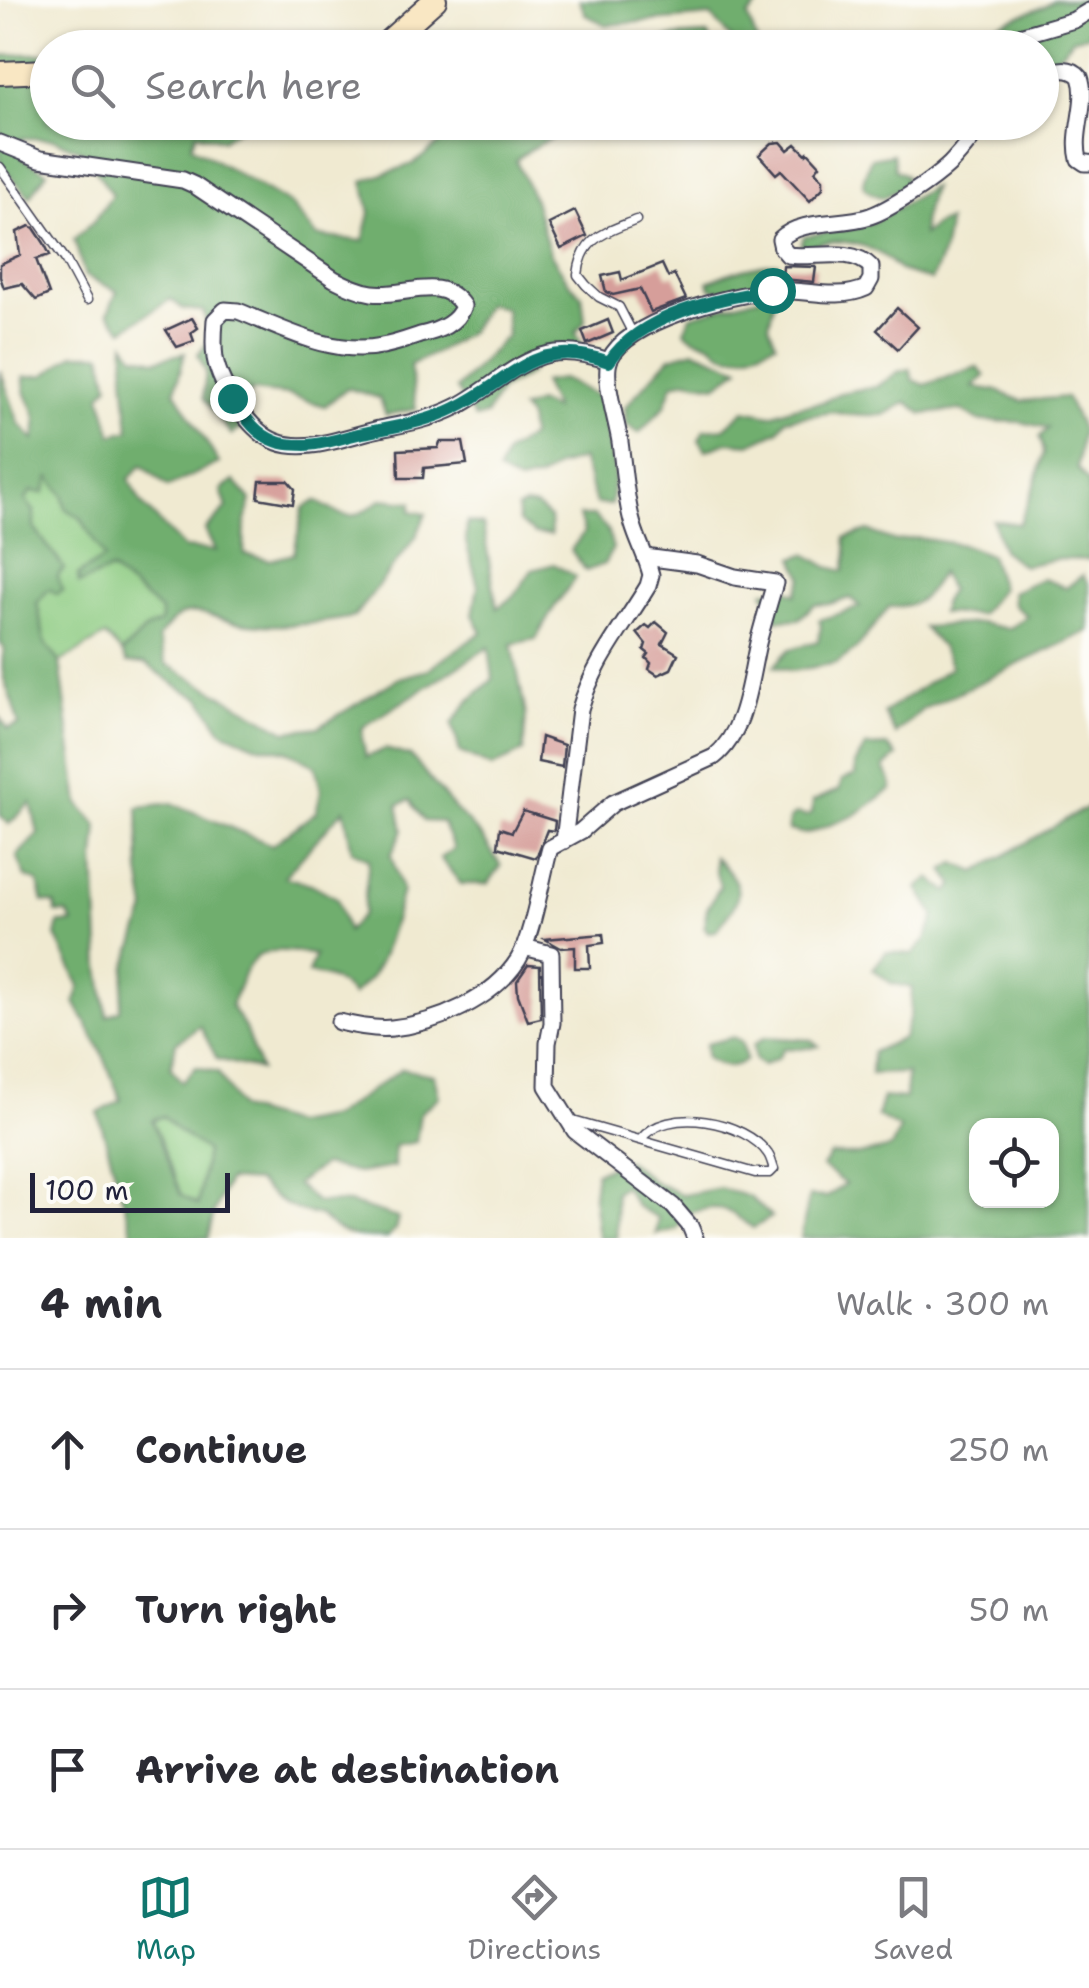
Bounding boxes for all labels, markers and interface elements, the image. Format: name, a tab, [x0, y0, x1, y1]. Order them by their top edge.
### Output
search box	[30, 30, 1059, 140]
icon: search	[65, 58, 120, 113]
text: Search here	[145, 60, 362, 111]
route start	[750, 268, 796, 314]
route end	[210, 376, 256, 422]
map controls	[969, 1118, 1059, 1208]
button: locate	[969, 1118, 1059, 1208]
scale bar	[30, 1168, 230, 1212]
text: 100 m	[45, 1171, 129, 1209]
text: 4 min	[40, 1275, 162, 1331]
text: Walk · 300 m	[836, 1282, 1049, 1325]
icon: ahead	[40, 1422, 95, 1477]
text: Continue	[135, 1424, 307, 1475]
text: 250 m	[947, 1428, 1049, 1471]
icon: right	[40, 1582, 95, 1637]
text: Turn right	[135, 1584, 337, 1635]
text: 50 m	[969, 1588, 1049, 1631]
icon: arrive	[40, 1742, 95, 1797]
text: Arrive at destination	[135, 1744, 559, 1795]
tab: Map	[136, 1870, 196, 1968]
tab: Directions	[468, 1870, 601, 1968]
tab: Saved	[873, 1870, 953, 1968]

